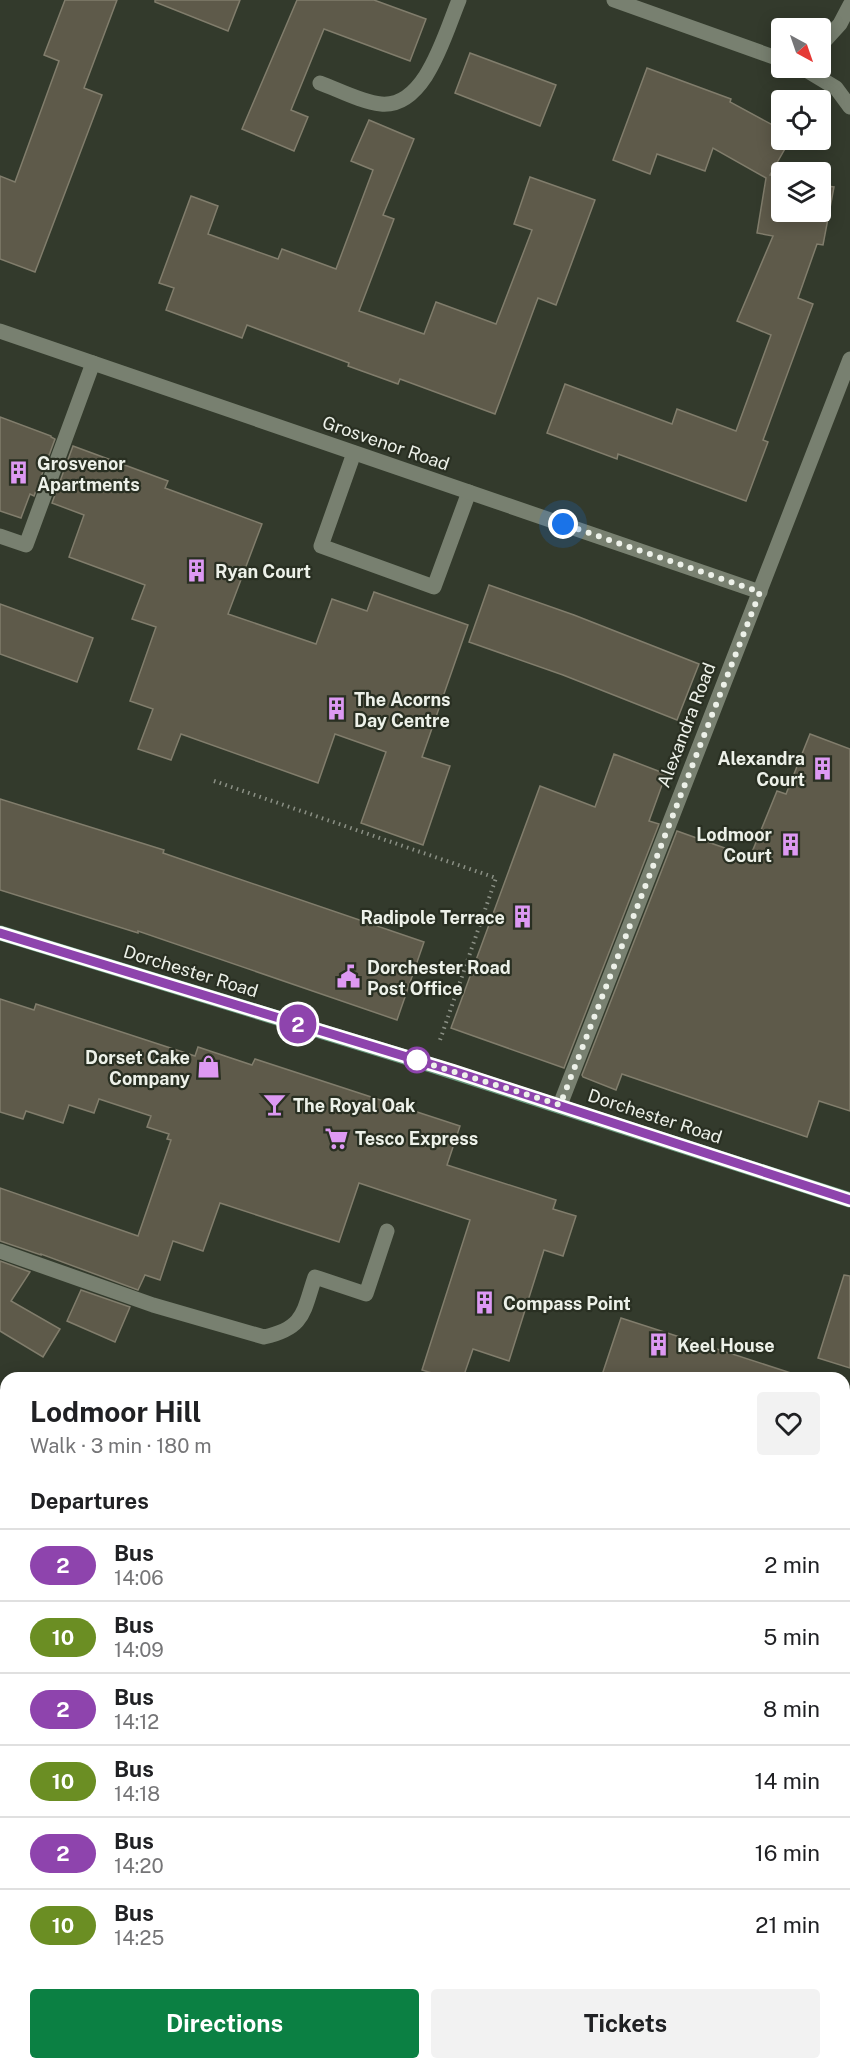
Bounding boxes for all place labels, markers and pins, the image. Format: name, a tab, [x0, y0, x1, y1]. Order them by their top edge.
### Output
place label: Grosvenor Apartments	[37, 453, 140, 495]
building icon: Grosvenor Apartments	[6, 460, 32, 486]
building icon: Ryan Court	[184, 558, 210, 584]
place label: Ryan Court	[215, 561, 311, 582]
place label: The Acorns Day Centre	[354, 689, 451, 731]
building icon: The Acorns Day Centre	[323, 696, 349, 722]
place label: Alexandra Court	[717, 748, 805, 790]
building icon: Alexandra Court	[810, 755, 836, 781]
place label: Lodmoor Court	[696, 824, 773, 866]
building icon: Lodmoor Court	[777, 831, 803, 857]
building icon: Radipole Terrace	[510, 904, 536, 930]
place label: Radipole Terrace	[360, 907, 505, 928]
place label: Dorchester Road Post Office	[367, 957, 511, 999]
public building icon: Dorchester Road Post Office	[336, 964, 362, 990]
place label: Dorset Cake Company	[85, 1047, 190, 1089]
unlabelled marker	[404, 1047, 430, 1073]
shop icon: Dorset Cake Company	[195, 1054, 221, 1080]
bar icon: The Royal Oak	[262, 1092, 288, 1118]
place label: The Royal Oak	[293, 1095, 416, 1116]
supermarket icon: Tesco Express	[324, 1125, 350, 1151]
place label: Tesco Express	[355, 1128, 478, 1149]
building icon: Compass Point	[472, 1290, 498, 1316]
place label: Compass Point	[503, 1293, 631, 1314]
building icon: Keel House	[646, 1332, 672, 1358]
place label: Keel House	[677, 1335, 775, 1356]

